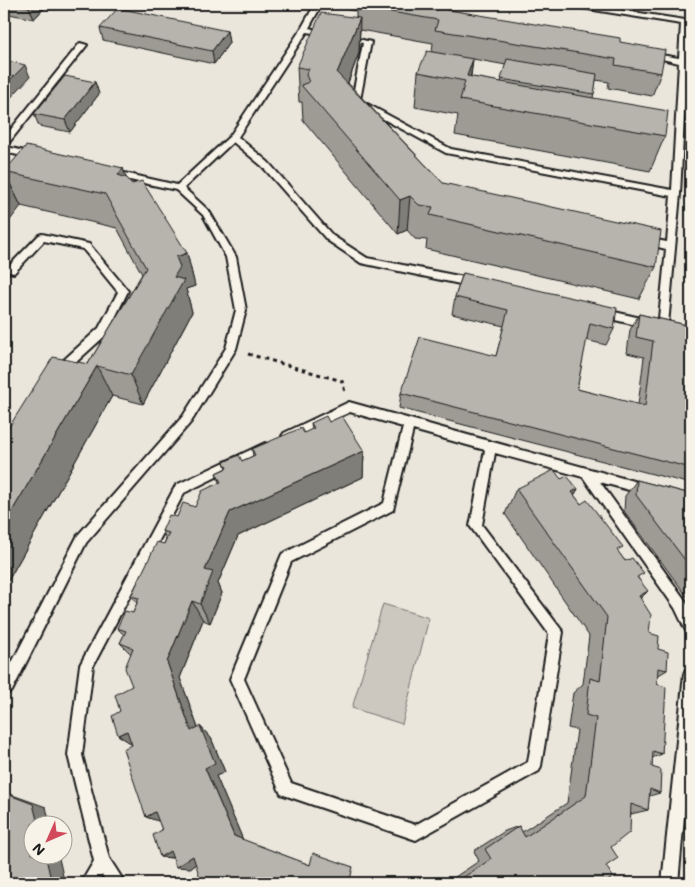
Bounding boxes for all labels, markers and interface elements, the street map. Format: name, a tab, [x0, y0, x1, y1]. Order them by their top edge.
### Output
north arrow	[22, 814, 72, 864]
text: N	[28, 839, 49, 860]

